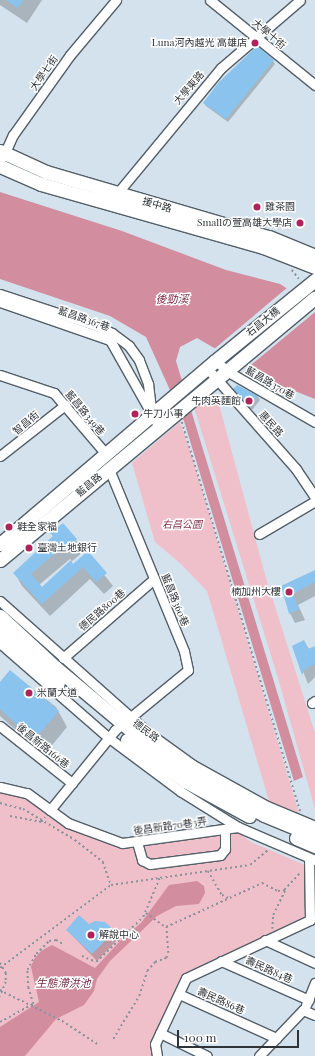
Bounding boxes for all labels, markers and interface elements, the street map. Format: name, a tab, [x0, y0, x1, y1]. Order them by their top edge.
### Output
street label: 大學十街	[250, 17, 288, 51]
place label: Luna河內越光 高雄店	[152, 37, 247, 49]
marker: Luna河內越光 高雄店	[250, 38, 260, 48]
street label: 大學七街	[28, 53, 60, 93]
street label: 大學東路	[171, 69, 207, 107]
street label: 援中路	[141, 195, 173, 215]
place label: 雞茶園	[265, 201, 295, 213]
marker: 雞茶園	[252, 202, 262, 212]
place label: Smallの萱高雄大學店	[197, 217, 292, 229]
marker: Smallの萱高雄大學店	[295, 218, 305, 228]
water label: 後勁溪	[156, 292, 188, 306]
street label: 藍昌路367巷	[57, 305, 111, 333]
street label: 右昌大橋	[244, 305, 282, 339]
street label: 藍昌路370巷	[243, 364, 297, 402]
street label: 藍昌路349巷	[63, 388, 107, 438]
place label: 牛肉英麵館	[191, 395, 241, 407]
marker: 牛肉英麵館	[244, 396, 254, 406]
place label: 牛刀小事	[143, 408, 183, 420]
street label: 智昌街	[11, 409, 41, 437]
marker: 牛刀小事	[130, 409, 140, 419]
street label: 惠民路	[257, 409, 285, 439]
street label: 藍昌路	[74, 471, 104, 499]
park label: 右昌公園	[162, 519, 202, 531]
place label: 鞋全家福	[17, 521, 57, 533]
marker: 鞋全家福	[4, 522, 14, 532]
place label: 臺灣土地銀行	[37, 542, 97, 554]
marker: 臺灣土地銀行	[24, 543, 34, 553]
street label: 藍昌路360巷	[159, 572, 191, 628]
place label: 楠加州大樓	[231, 586, 281, 598]
street label: 德民路800巷	[76, 587, 128, 633]
marker: 楠加州大樓	[284, 587, 294, 597]
place label: 米蘭大道	[37, 687, 77, 699]
marker: 米蘭大道	[24, 688, 34, 698]
street label: 德民路	[130, 717, 162, 745]
street label: 後昌新路166巷	[14, 721, 72, 771]
street label: 後昌新路70巷3弄	[132, 815, 208, 837]
place label: 解說中心	[99, 929, 139, 941]
marker: 解說中心	[86, 930, 96, 940]
street label: 壽民路84巷	[244, 954, 294, 986]
water label: 生態滯洪池	[36, 976, 90, 990]
street label: 壽民路86巷	[196, 985, 246, 1017]
scale bar	[179, 1022, 301, 1048]
text: 100 m	[184, 1029, 216, 1045]

